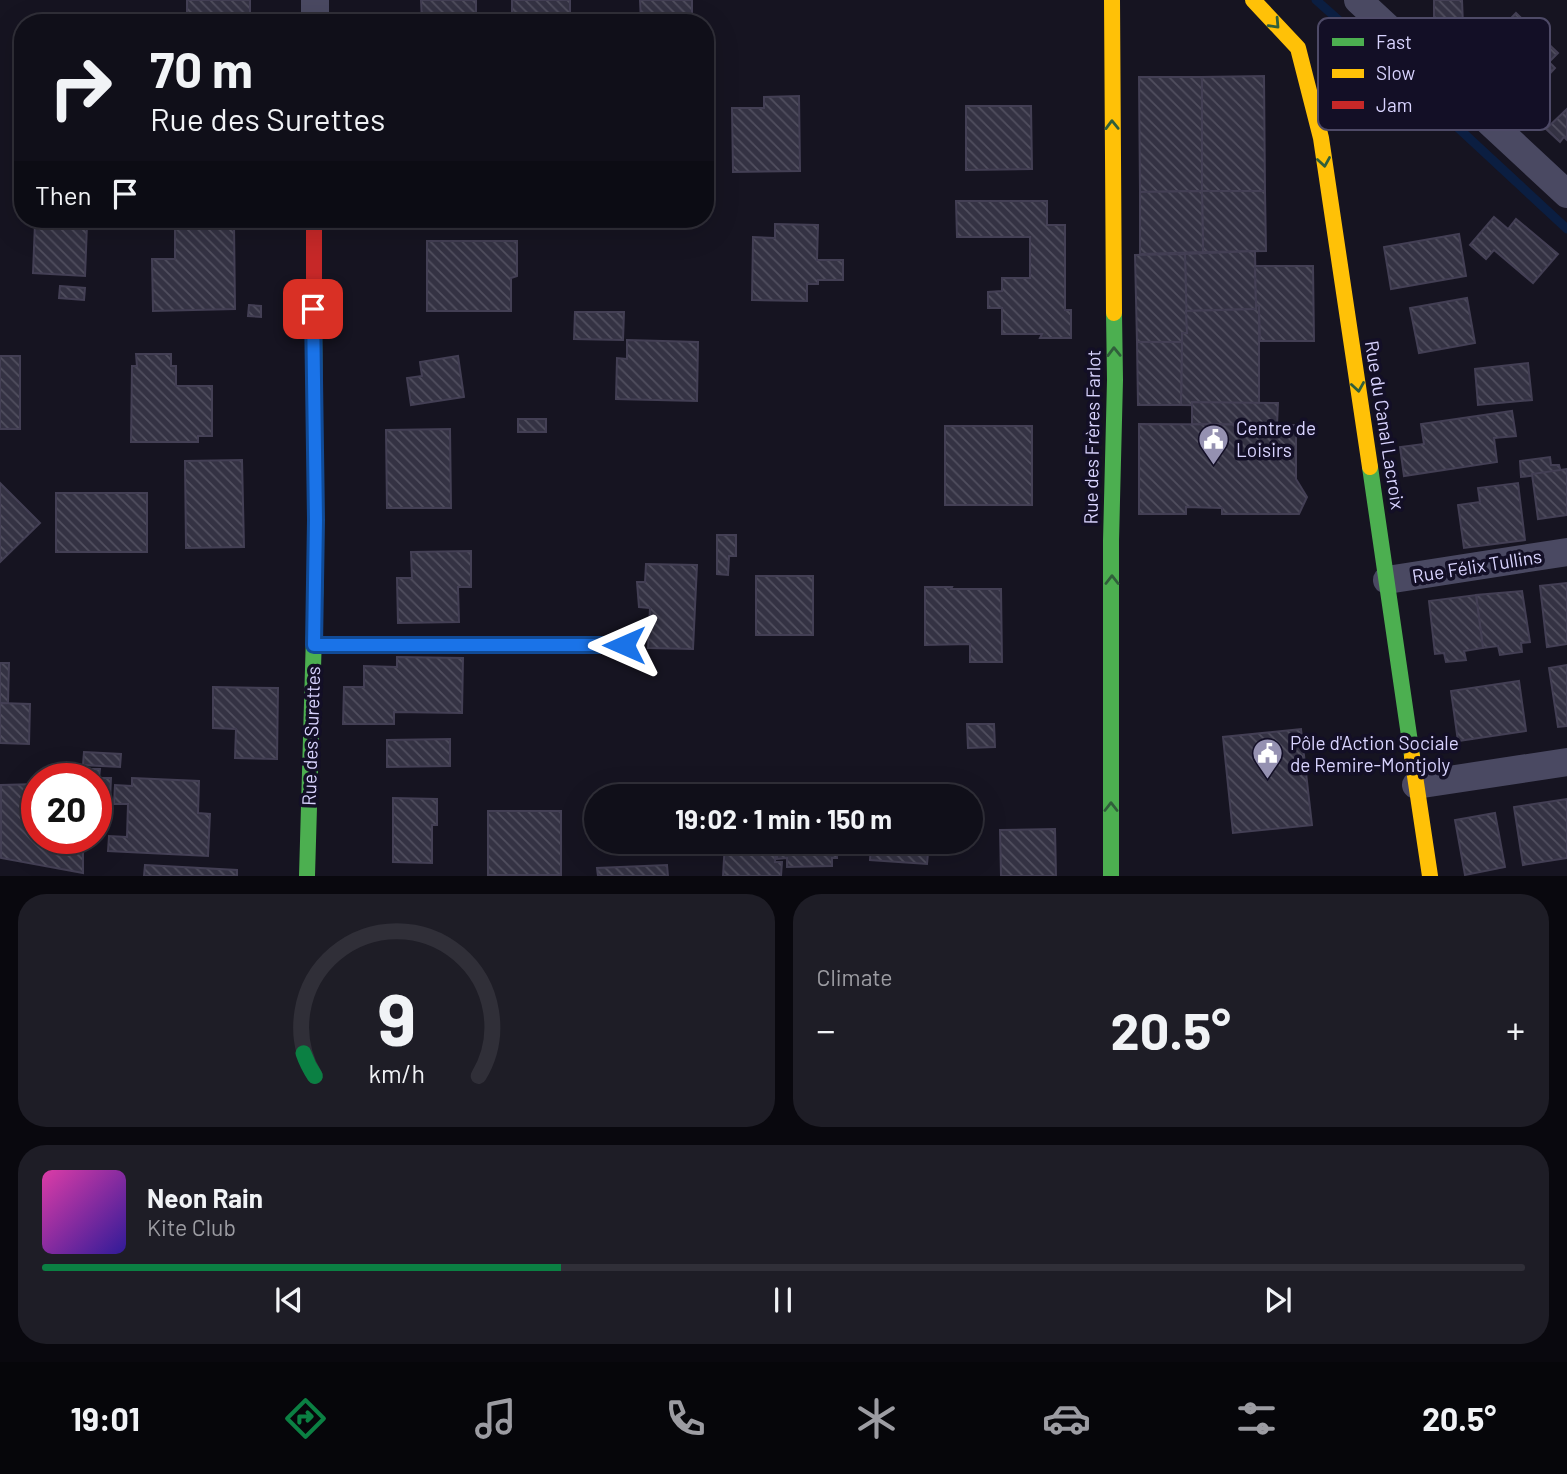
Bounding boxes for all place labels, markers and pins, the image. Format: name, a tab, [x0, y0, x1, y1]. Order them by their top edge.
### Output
pin	[283, 279, 343, 339]
place label: Centre de Loisirs	[1236, 416, 1316, 461]
public building icon: Centre de Loisirs	[1196, 422, 1230, 466]
place label: Pôle d'Action Sociale de Remire-Montjoly	[1290, 731, 1459, 776]
public building icon: Pôle d'Action Sociale de Remire-Montjoly	[1250, 737, 1284, 781]

